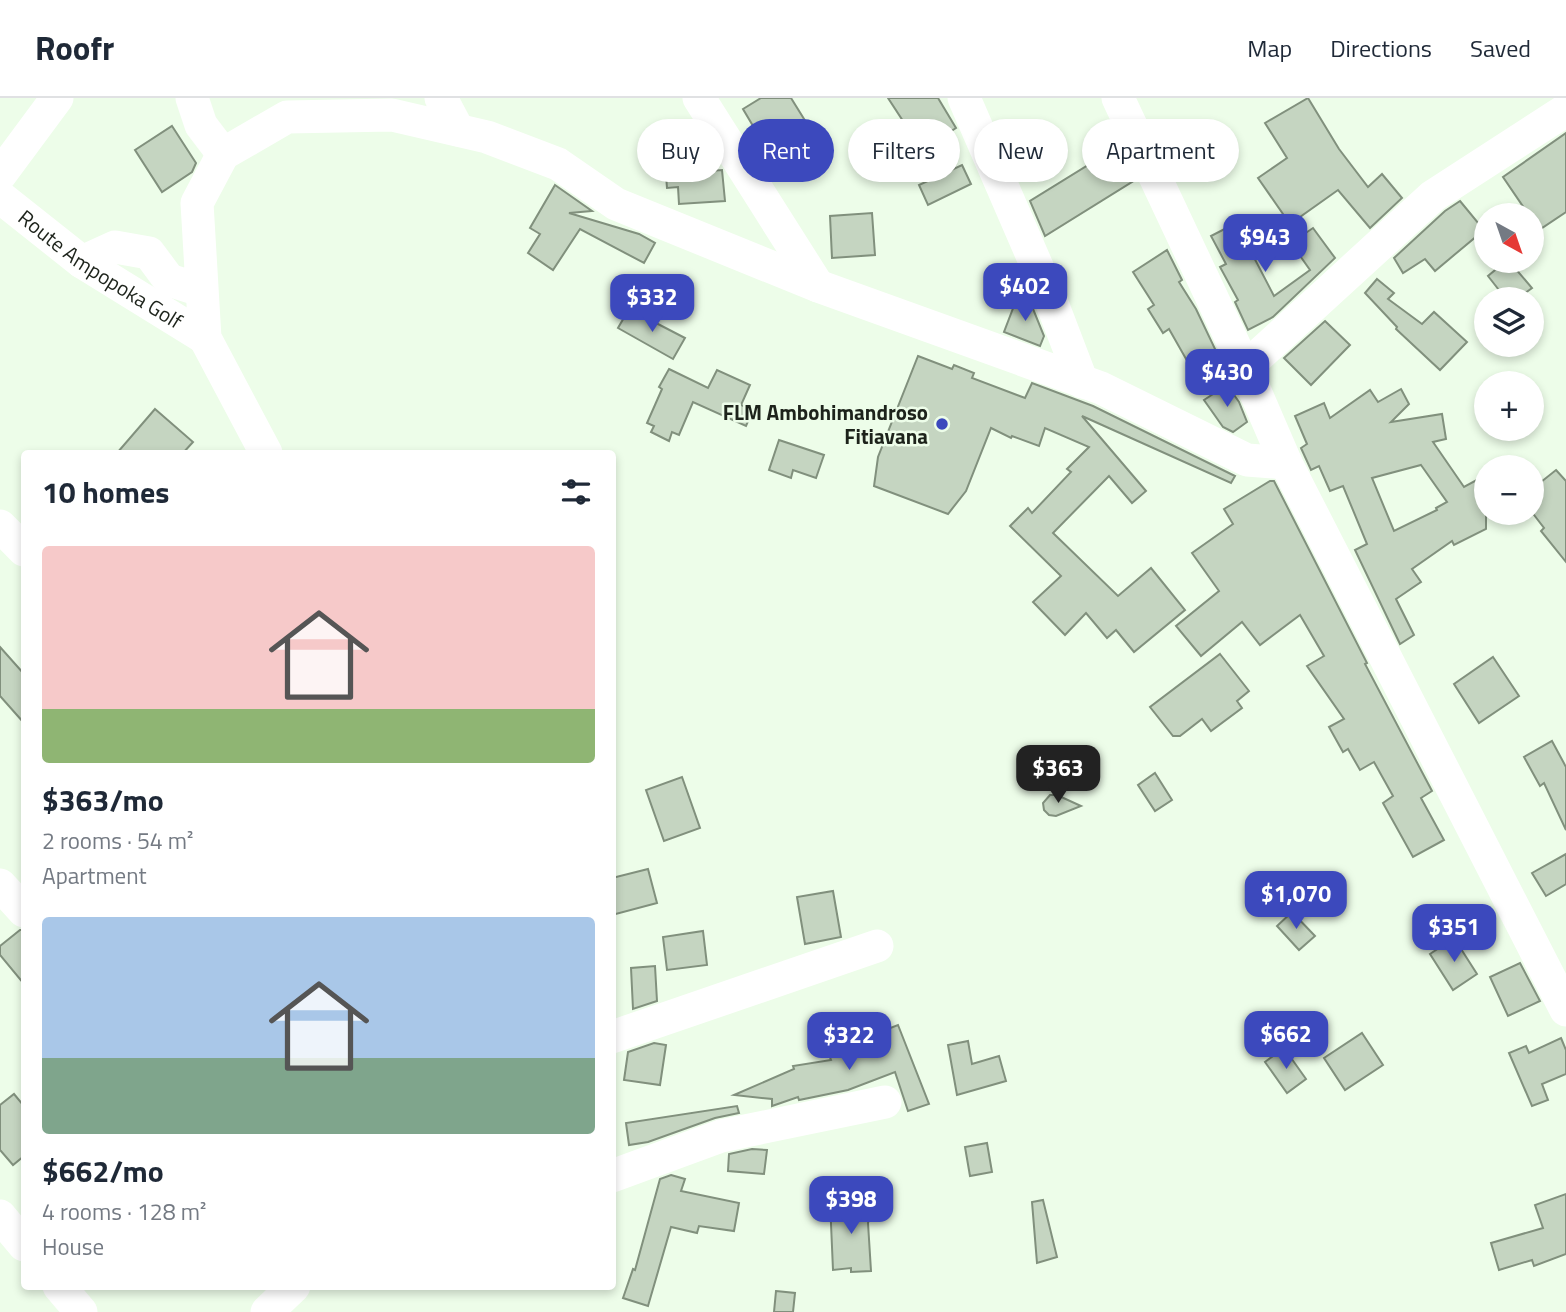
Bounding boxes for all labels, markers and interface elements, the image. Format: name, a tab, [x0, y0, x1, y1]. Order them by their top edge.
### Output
text: Roofr	[35, 23, 114, 73]
text: Map	[1247, 30, 1292, 66]
text: Directions	[1330, 30, 1432, 66]
text: Saved	[1470, 30, 1531, 66]
chip: Buy	[637, 119, 724, 182]
chip: Rent	[738, 119, 834, 182]
chip: Filters	[848, 119, 960, 182]
chip: New	[974, 119, 1068, 182]
chip: Apartment	[1082, 119, 1239, 182]
street label: Route Ampopoka Golf	[12, 202, 189, 337]
north arrow	[1474, 203, 1544, 273]
map controls	[1474, 203, 1544, 525]
pin: $943	[1224, 214, 1306, 274]
text: $943	[1239, 219, 1291, 254]
pin: $402	[984, 264, 1066, 323]
text: $402	[999, 268, 1051, 303]
pin: $332	[611, 274, 693, 334]
text: $332	[626, 279, 678, 314]
button: layers	[1474, 287, 1544, 357]
pin: $430	[1186, 350, 1268, 409]
text: $430	[1201, 354, 1253, 389]
button: +	[1474, 371, 1544, 441]
place label: FLM Ambohimandroso Fitiavana	[723, 396, 928, 452]
marker: FLM Ambohimandroso Fitiavana	[934, 416, 950, 432]
button: −	[1474, 455, 1544, 525]
text: 10 homes	[42, 469, 169, 515]
icon: filters	[557, 473, 595, 511]
icon: home	[256, 592, 382, 718]
pin: $363	[1017, 746, 1099, 805]
text: $363	[1032, 750, 1084, 785]
text: $363/mo	[42, 777, 164, 823]
text: 2 rooms · 54 m²	[42, 823, 193, 858]
text: Apartment	[42, 858, 147, 893]
pin: $1,070	[1239, 872, 1353, 931]
text: $1,070	[1261, 876, 1331, 911]
pin: $351	[1413, 904, 1495, 964]
text: $351	[1428, 909, 1480, 944]
icon: home	[256, 963, 382, 1089]
pin: $322	[808, 1012, 890, 1072]
pin: $662	[1245, 1012, 1327, 1071]
text: $662	[1260, 1016, 1312, 1051]
text: $322	[823, 1017, 875, 1052]
text: $662/mo	[42, 1148, 164, 1194]
pin: $398	[810, 1176, 892, 1236]
text: $398	[825, 1181, 877, 1216]
text: 4 rooms · 128 m²	[42, 1194, 206, 1229]
text: House	[42, 1229, 104, 1264]

